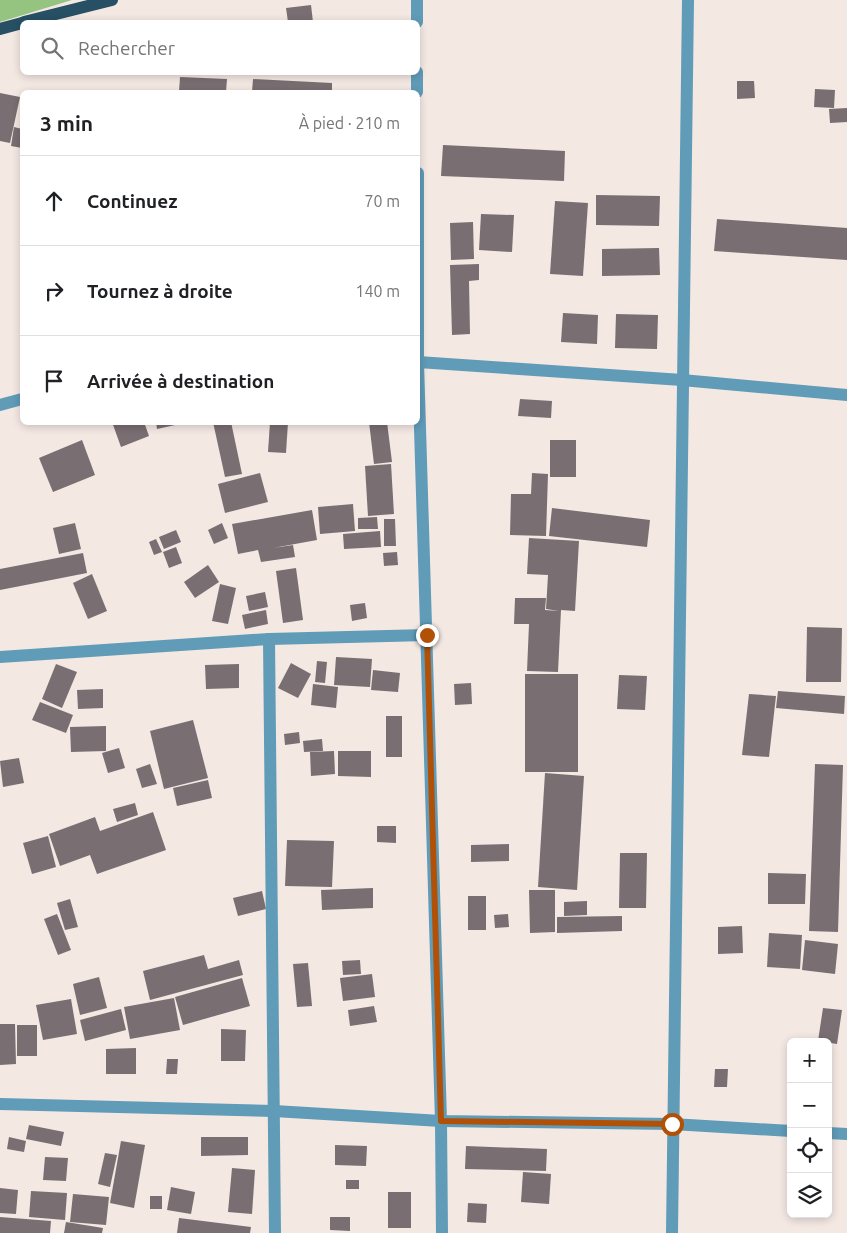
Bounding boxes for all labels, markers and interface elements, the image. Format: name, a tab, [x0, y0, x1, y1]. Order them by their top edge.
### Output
search box	[20, 20, 420, 75]
icon: search	[38, 34, 66, 62]
text: Rechercher	[78, 37, 175, 59]
text: 3 min	[40, 111, 93, 135]
text: À pied · 210 m	[299, 114, 400, 132]
icon: ahead	[40, 187, 68, 215]
text: Continuez	[87, 190, 177, 212]
text: 70 m	[364, 192, 400, 210]
icon: right	[40, 277, 68, 305]
text: Tournez à droite	[87, 280, 233, 302]
text: 140 m	[355, 282, 400, 300]
icon: arrive	[40, 367, 68, 395]
text: Arrivée à destination	[87, 370, 274, 392]
route end	[416, 624, 439, 647]
map controls	[787, 1038, 832, 1218]
button: +	[787, 1038, 832, 1083]
button: −	[787, 1083, 832, 1128]
route start	[661, 1113, 684, 1136]
button: locate	[787, 1128, 832, 1173]
button: layers	[787, 1173, 832, 1218]

